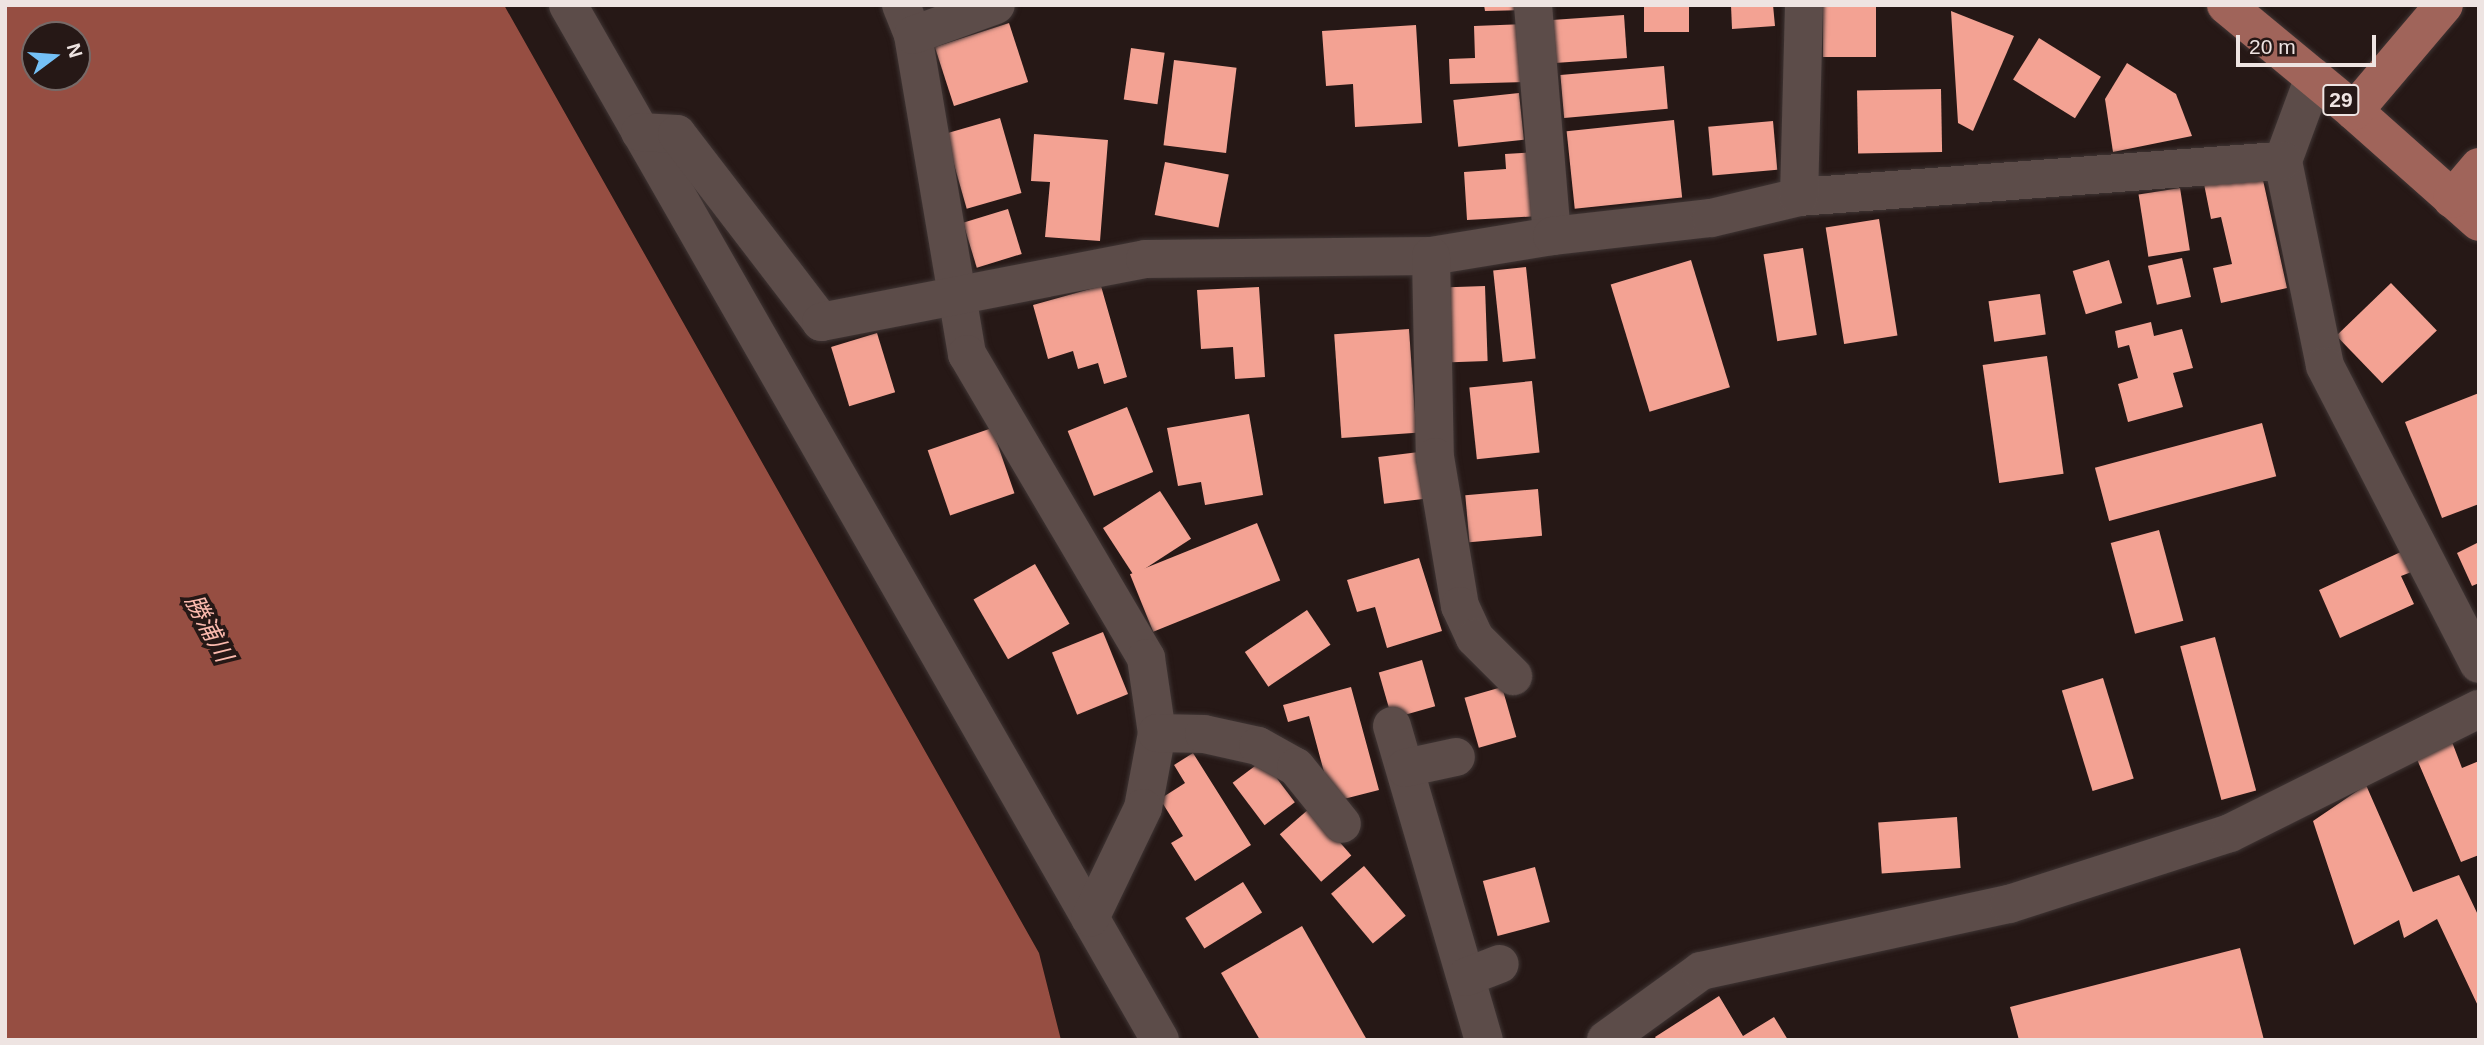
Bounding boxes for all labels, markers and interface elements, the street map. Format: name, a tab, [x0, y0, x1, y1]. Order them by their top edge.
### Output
north arrow	[21, 21, 91, 91]
scale bar	[2239, 21, 2379, 65]
text: 20 m	[2249, 35, 2296, 58]
text: N	[63, 41, 87, 60]
road number: 29	[2322, 82, 2360, 118]
water label: 勝浦川	[179, 589, 239, 667]

